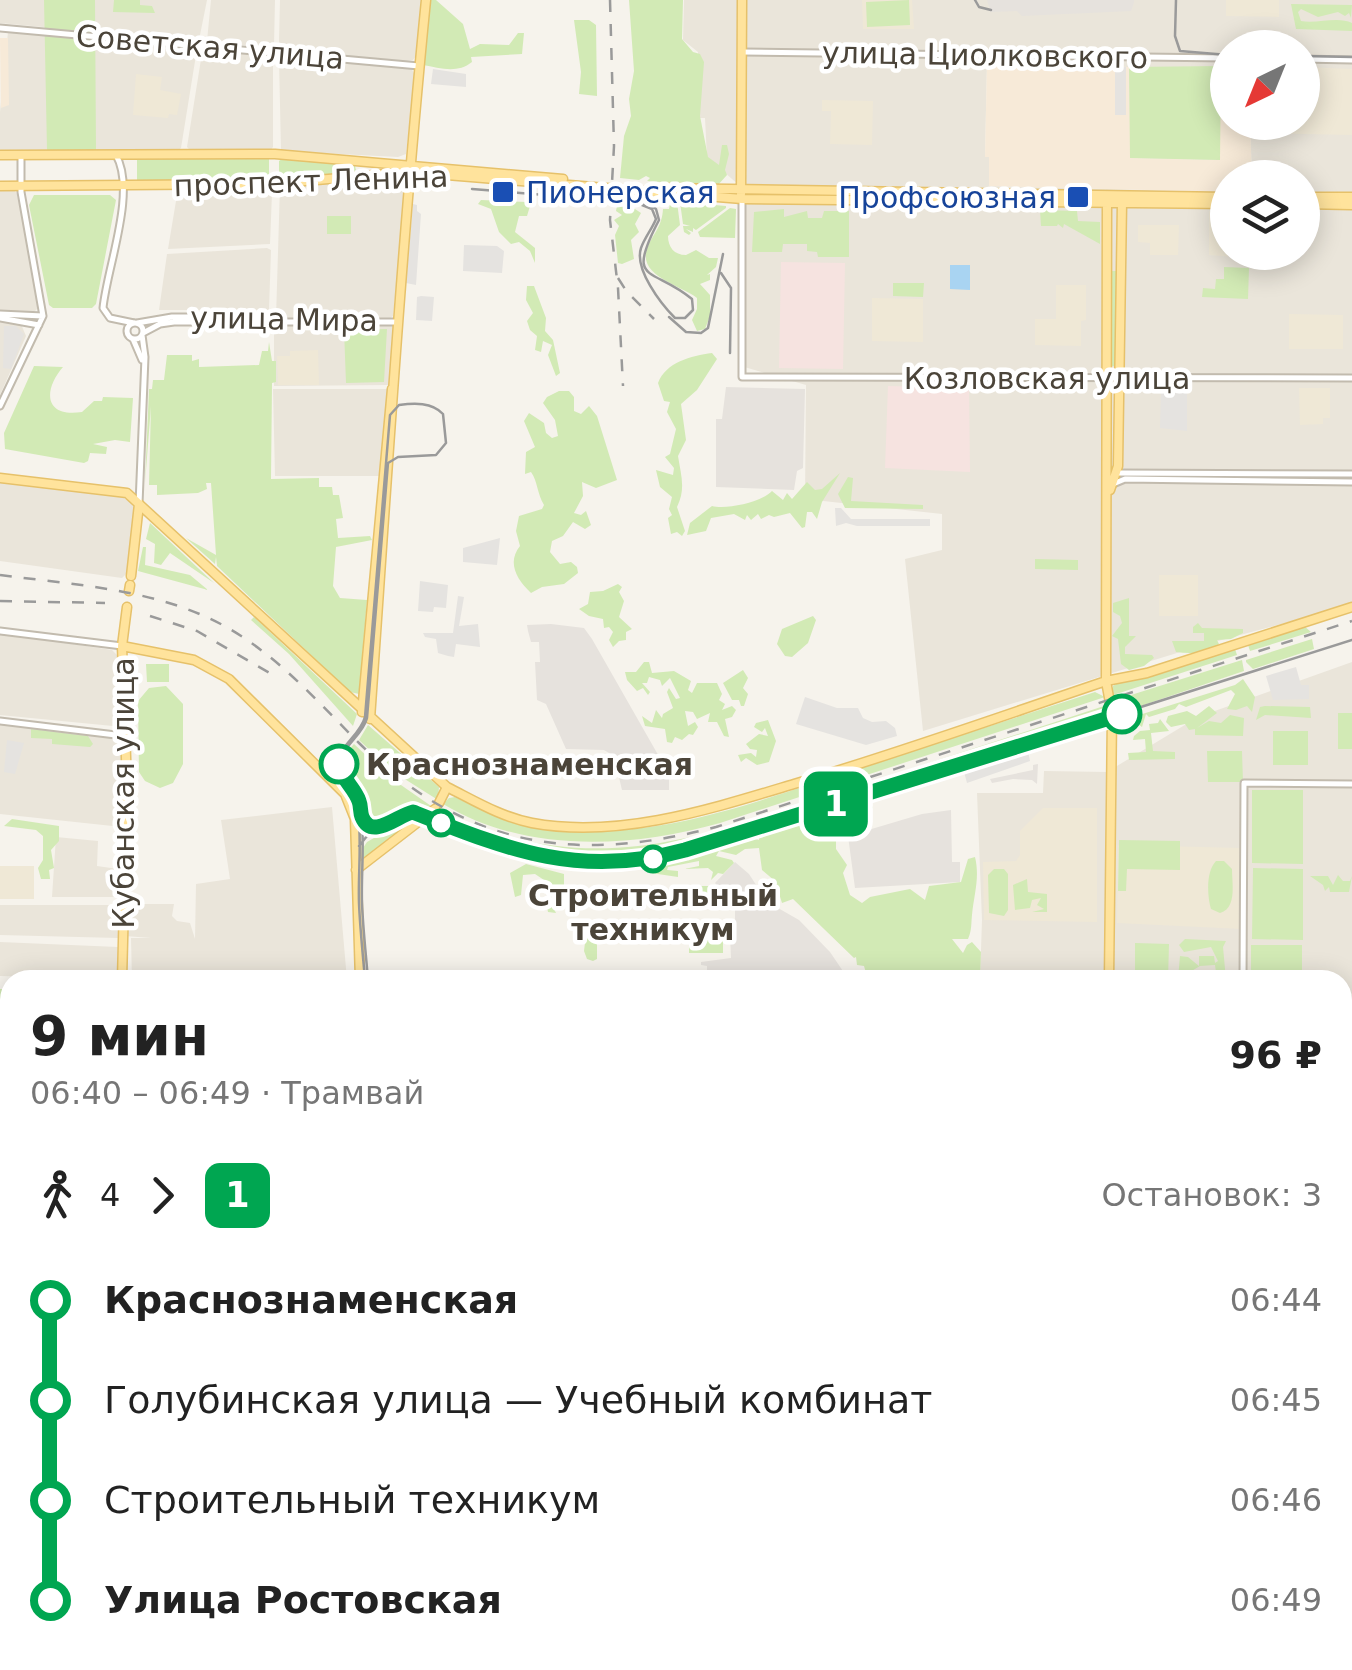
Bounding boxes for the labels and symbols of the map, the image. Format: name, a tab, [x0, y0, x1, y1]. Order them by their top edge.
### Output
street label: Советская улица	[75, 18, 345, 76]
north arrow	[1210, 30, 1320, 140]
street label: улица Циолковского	[822, 35, 1148, 75]
street label: проспект Ленина	[173, 159, 449, 203]
place label: Пионерская	[526, 175, 715, 210]
marker: Пионерская	[490, 179, 516, 205]
place label: Профсоюзная	[838, 180, 1056, 215]
marker: Профсоюзная	[1065, 184, 1091, 210]
street label: улица Мира	[190, 300, 378, 338]
street label: Козловская улица	[904, 361, 1190, 396]
street label: Кубанская улица	[106, 657, 141, 929]
unlabelled marker	[1103, 695, 1141, 733]
marker: Краснознаменская	[320, 745, 358, 783]
place label: Краснознаменская	[366, 747, 693, 782]
line badge: 1	[804, 772, 868, 836]
unlabelled marker	[428, 810, 454, 836]
marker: Строительный техникум	[640, 846, 666, 872]
place label: Строительный техникум	[528, 878, 778, 947]

